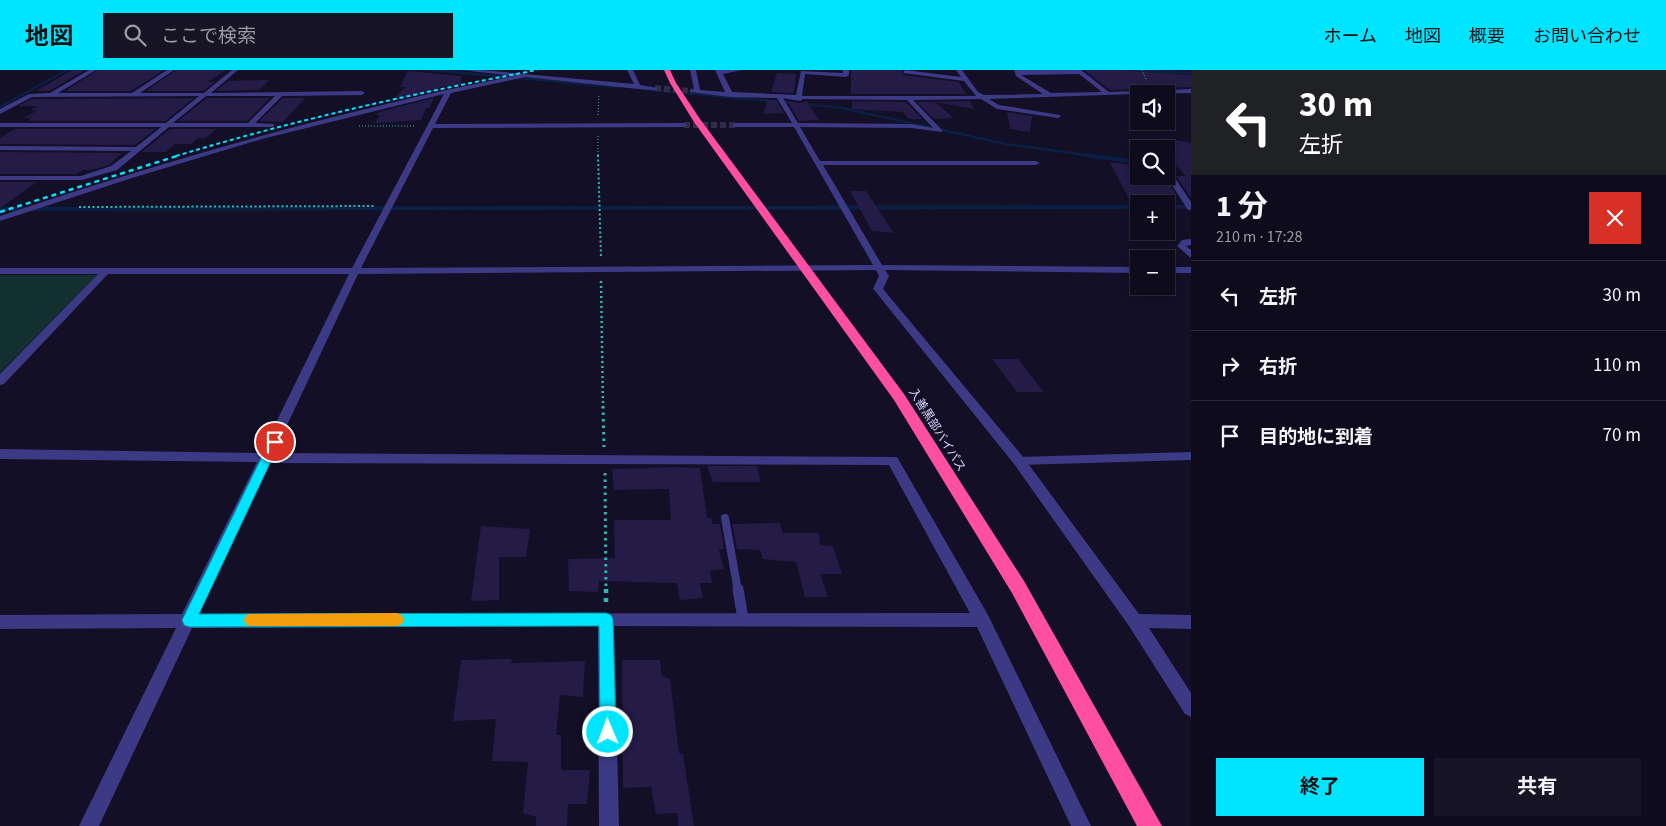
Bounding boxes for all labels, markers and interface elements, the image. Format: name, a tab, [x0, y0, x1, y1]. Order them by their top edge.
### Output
search box	[103, 13, 453, 58]
text: 地図	[25, 19, 73, 54]
icon: search	[121, 21, 149, 49]
text: ここで検索	[161, 23, 256, 50]
text: ホーム	[1324, 24, 1377, 49]
text: 地図	[1405, 24, 1441, 49]
text: 概要	[1469, 24, 1505, 49]
text: お問い合わせ	[1533, 24, 1641, 49]
text: 30 m	[1299, 80, 1373, 130]
map controls	[1130, 85, 1175, 295]
button: sound	[1130, 85, 1175, 130]
icon: left	[1216, 90, 1281, 155]
text: 左折	[1299, 129, 1343, 161]
button: search	[1130, 140, 1175, 185]
text: 1 分	[1216, 185, 1268, 228]
button: close	[1589, 192, 1641, 244]
button: +	[1130, 195, 1175, 240]
text: 210 m · 17:28	[1216, 226, 1303, 248]
button: −	[1130, 250, 1175, 295]
icon: left	[1216, 282, 1244, 310]
text: 30 m	[1603, 282, 1641, 309]
text: 左折	[1259, 284, 1297, 311]
icon: right	[1216, 352, 1244, 380]
text: 110 m	[1593, 352, 1641, 379]
text: 右折	[1259, 354, 1297, 381]
street label: 入善黒部バイパス	[904, 385, 970, 475]
pin	[254, 421, 296, 463]
icon: arrive	[1216, 422, 1244, 450]
text: 70 m	[1603, 422, 1641, 449]
text: 目的地に到着	[1259, 424, 1373, 451]
icon: arrive	[261, 428, 289, 456]
position arrow	[581, 705, 633, 757]
button: 終了	[1216, 758, 1424, 816]
button: 共有	[1434, 758, 1641, 816]

